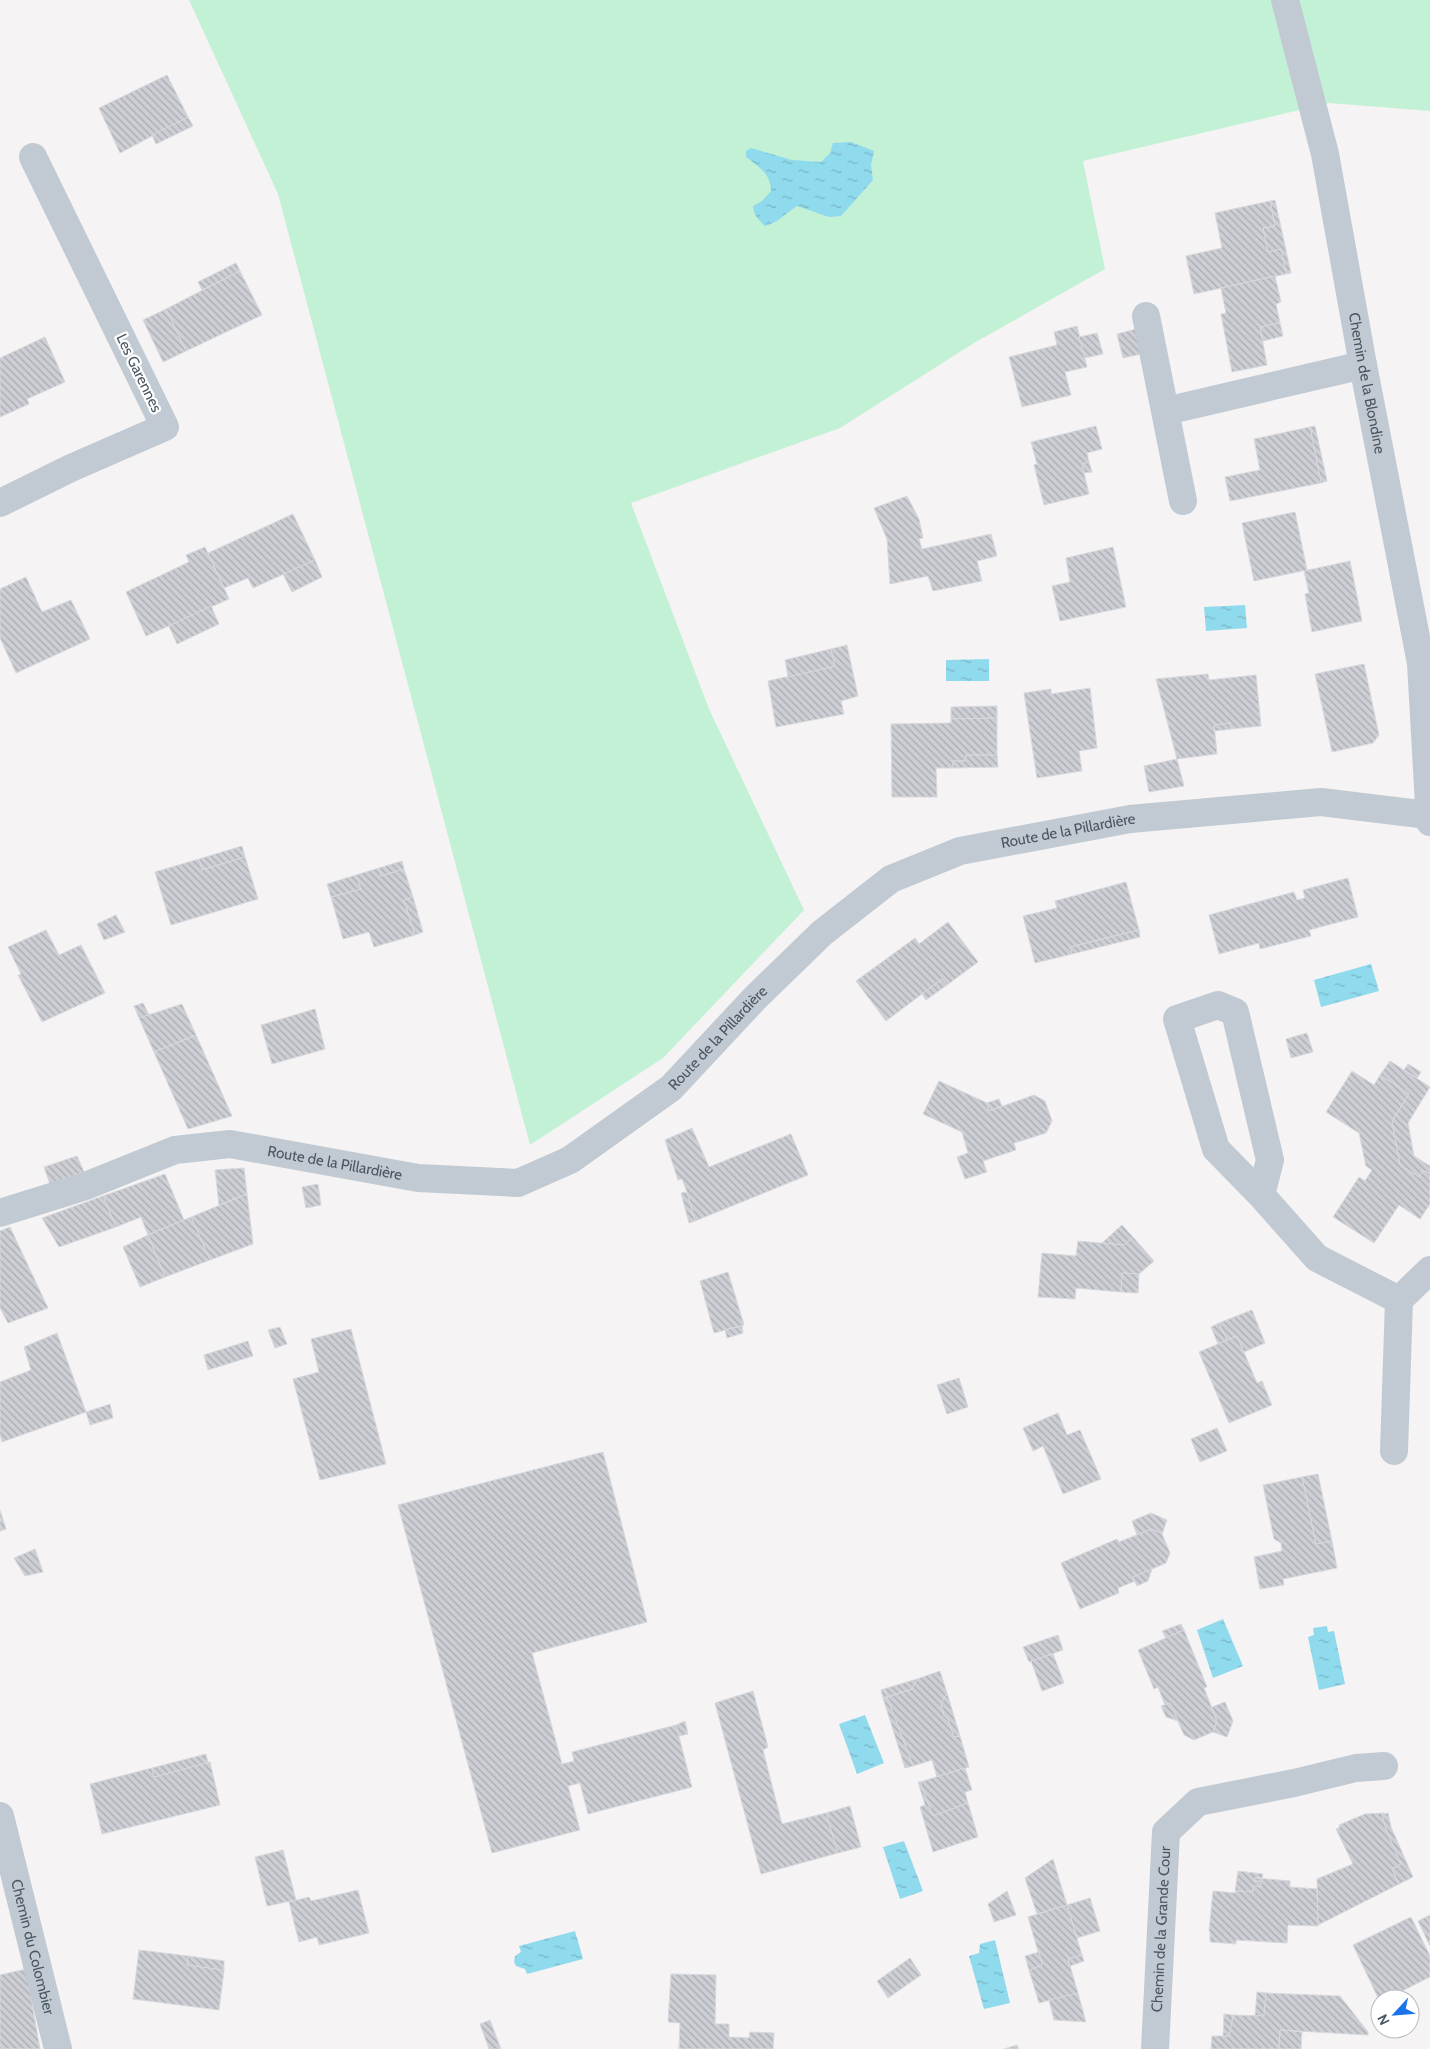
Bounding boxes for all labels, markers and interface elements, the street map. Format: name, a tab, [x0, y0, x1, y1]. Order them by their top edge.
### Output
street label: Chemin de la Blondine	[1345, 311, 1389, 456]
street label: Les Garennes	[112, 331, 166, 415]
street label: Route de la Pillardière	[999, 810, 1136, 852]
street label: Route de la Pillardière	[665, 982, 771, 1094]
street label: Route de la Pillardière	[266, 1142, 404, 1184]
street label: Chemin de la Grande Cour	[1148, 1845, 1174, 2013]
street label: Chemin du Colombier	[7, 1877, 58, 2017]
north arrow	[1370, 1989, 1420, 2039]
text: N	[1373, 2011, 1394, 2028]

